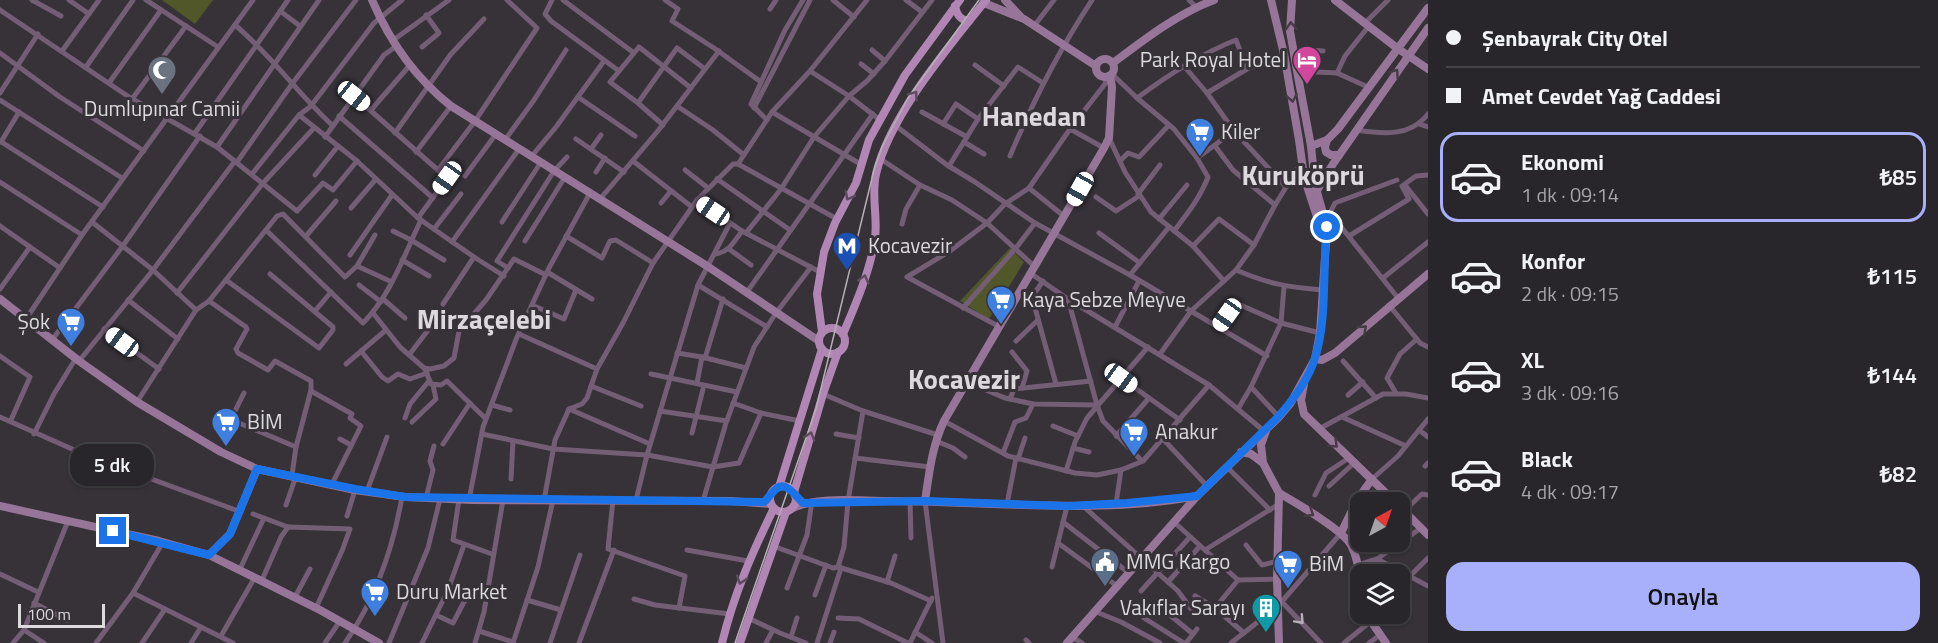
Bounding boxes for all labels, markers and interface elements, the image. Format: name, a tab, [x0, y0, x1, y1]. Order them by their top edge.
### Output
text: Şenbayrak City Otel	[1482, 21, 1668, 55]
one-way arrow	[1284, 22, 1297, 31]
place label: Park Royal Hotel	[1140, 43, 1286, 75]
hotel icon: Park Royal Hotel	[1291, 44, 1323, 86]
mosque icon: Dumlupınar Camii	[146, 54, 178, 96]
one-way arrow	[1388, 69, 1399, 80]
car	[334, 78, 374, 114]
text: Amet Cevdet Yağ Caddesi	[1482, 79, 1721, 113]
one-way arrow	[907, 91, 918, 102]
place label: Dumlupınar Camii	[84, 92, 240, 124]
one-way arrow	[1285, 93, 1298, 103]
district label: Hanedan	[982, 95, 1086, 136]
place label: Kiler	[1221, 115, 1260, 147]
supermarket icon: Kiler	[1184, 116, 1216, 158]
text: Ekonomi	[1521, 145, 1604, 179]
icon: car	[1449, 150, 1503, 204]
district label: Kuruköprü	[1241, 154, 1365, 195]
car	[429, 158, 465, 198]
text: ₺85	[1880, 160, 1917, 194]
car	[1063, 169, 1097, 209]
text: 1 dk · 09:14	[1521, 179, 1619, 210]
one-way arrow	[845, 189, 856, 200]
car	[693, 193, 733, 229]
route start	[1313, 213, 1340, 240]
place label: Kocavezir	[868, 229, 952, 261]
metro station icon: Kocavezir	[831, 230, 863, 272]
text: Konfor	[1521, 244, 1585, 278]
icon: car	[1449, 249, 1503, 303]
text: ₺115	[1867, 259, 1917, 293]
one-way arrow	[856, 275, 869, 285]
text: 2 dk · 09:15	[1521, 278, 1619, 309]
place label: Kaya Sebze Meyve	[1022, 283, 1186, 315]
supermarket icon: Kaya Sebze Meyve	[985, 284, 1017, 326]
car	[1209, 295, 1245, 335]
district label: Mirzaçelebi	[417, 298, 551, 339]
place label: Şok	[17, 305, 50, 337]
supermarket icon: Şok	[55, 306, 87, 348]
car	[102, 324, 142, 360]
one-way arrow	[1356, 325, 1367, 336]
text: XL	[1521, 343, 1544, 377]
icon: car	[1449, 348, 1503, 402]
district label: Kocavezir	[908, 358, 1020, 399]
text: ₺144	[1867, 358, 1917, 392]
car	[1101, 360, 1141, 396]
text: 3 dk · 09:16	[1521, 377, 1619, 408]
place label: BİM	[247, 405, 283, 437]
supermarket icon: BİM	[210, 406, 242, 448]
place label: Anakur	[1155, 415, 1218, 447]
supermarket icon: Anakur	[1118, 416, 1150, 458]
one-way arrow	[803, 431, 815, 442]
one-way arrow	[1328, 437, 1338, 448]
text: Black	[1521, 442, 1573, 476]
callout: 5 dk	[71, 444, 155, 486]
icon: car	[1449, 447, 1503, 501]
text: 5 dk	[94, 449, 130, 480]
text: ₺82	[1880, 457, 1917, 491]
text: 4 dk · 09:17	[1521, 476, 1619, 507]
north arrow	[1350, 492, 1410, 552]
map controls	[1350, 492, 1410, 624]
one-way arrow	[1303, 506, 1314, 517]
route end	[99, 517, 126, 544]
place label: MMG Kargo	[1126, 545, 1230, 577]
public building icon: MMG Kargo	[1089, 546, 1121, 588]
place label: BiM	[1309, 547, 1344, 579]
supermarket icon: BiM	[1272, 548, 1304, 590]
button: Onayla	[1446, 562, 1920, 631]
button: layers	[1350, 564, 1410, 624]
one-way arrow	[736, 574, 749, 585]
place label: Duru Market	[396, 575, 507, 607]
supermarket icon: Duru Market	[359, 576, 391, 618]
place label: Vakıflar Sarayı	[1120, 591, 1245, 623]
building icon: Vakıflar Sarayı	[1250, 592, 1282, 634]
scale bar	[18, 601, 105, 628]
text: 100 m	[27, 602, 71, 626]
one-way arrow	[1292, 613, 1303, 624]

